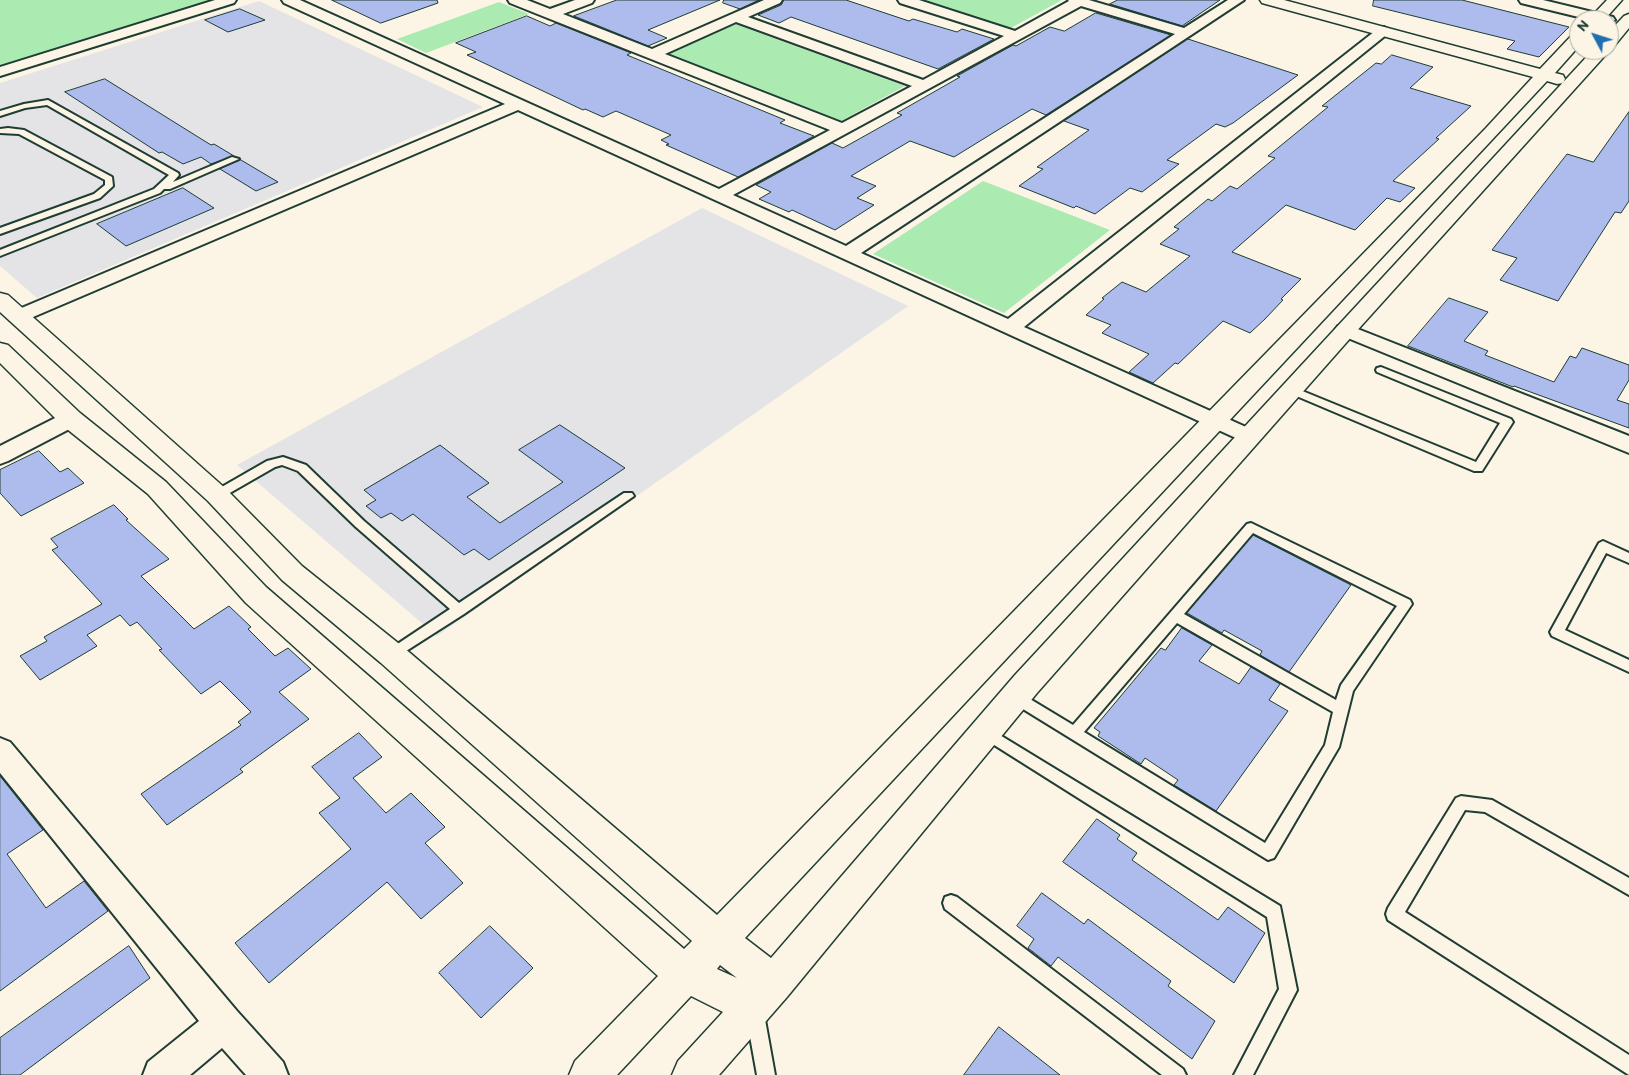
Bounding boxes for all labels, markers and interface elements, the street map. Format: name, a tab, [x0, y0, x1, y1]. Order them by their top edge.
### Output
north arrow	[1569, 10, 1619, 60]
text: N	[1573, 17, 1592, 35]

